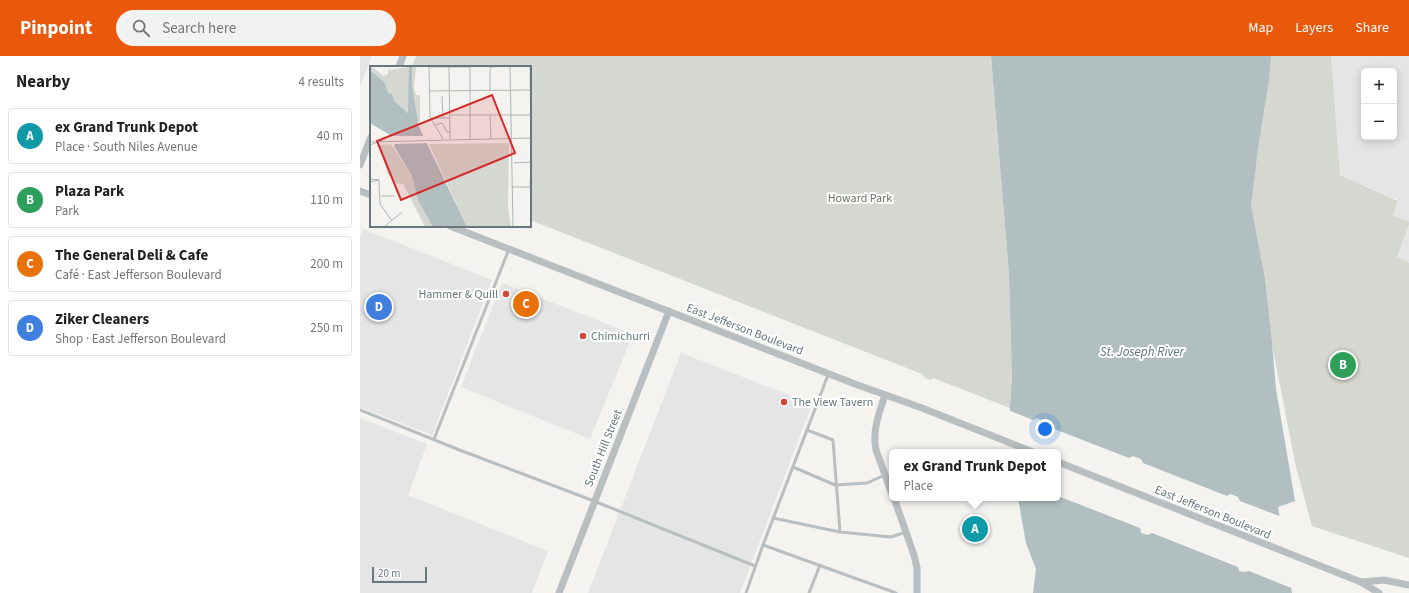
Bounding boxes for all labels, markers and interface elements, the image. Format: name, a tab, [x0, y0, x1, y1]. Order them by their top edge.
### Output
search box	[116, 10, 396, 46]
text: Pinpoint	[20, 15, 92, 42]
icon: search	[130, 17, 152, 39]
text: Search here	[162, 18, 236, 39]
text: Map	[1248, 18, 1273, 38]
text: Layers	[1295, 18, 1333, 38]
text: Share	[1355, 18, 1389, 38]
inset map	[370, 66, 531, 227]
map controls	[1361, 68, 1397, 140]
button: +	[1361, 68, 1397, 104]
text: Nearby	[16, 70, 70, 94]
text: 4 results	[299, 73, 344, 91]
button: −	[1361, 104, 1397, 140]
text: ex Grand Trunk Depot	[55, 117, 198, 138]
text: A	[26, 127, 34, 145]
text: 40 m	[317, 127, 343, 145]
text: Place · South Niles Avenue	[55, 138, 197, 156]
text: Plaza Park	[55, 181, 124, 202]
park label: Howard Park	[828, 190, 892, 207]
text: B	[26, 191, 34, 209]
text: 110 m	[310, 191, 343, 209]
text: Park	[55, 202, 79, 220]
text: The General Deli & Cafe	[55, 245, 208, 266]
text: C	[26, 255, 34, 273]
text: 200 m	[310, 255, 343, 273]
text: Café · East Jefferson Boulevard	[55, 266, 222, 284]
place label: Hammer & Quill	[418, 286, 498, 303]
marker: Hammer & Quill	[501, 289, 511, 299]
pin: C	[513, 289, 539, 319]
pin: D	[366, 292, 392, 322]
street label: East Jefferson Boulevard	[684, 299, 806, 360]
text: Ziker Cleaners	[55, 309, 149, 330]
text: D	[26, 319, 34, 337]
text: 250 m	[310, 319, 343, 337]
place label: Chimichurri	[591, 328, 650, 345]
text: Shop · East Jefferson Boulevard	[55, 330, 226, 348]
marker: Chimichurri	[578, 331, 588, 341]
water label: St. Joseph River	[1100, 343, 1184, 361]
pin: B	[1330, 350, 1356, 380]
place label: The View Tavern	[792, 394, 873, 411]
marker: The View Tavern	[779, 397, 789, 407]
street label: South Hill Street	[580, 407, 627, 489]
your location	[1035, 419, 1055, 439]
popup	[889, 449, 1061, 501]
text: ex Grand Trunk Depot	[904, 456, 1047, 477]
text: Place	[904, 477, 933, 495]
street label: East Jefferson Boulevard	[1152, 481, 1273, 544]
pin: A	[962, 514, 988, 544]
scale bar	[372, 565, 427, 584]
text: 20 m	[378, 566, 400, 581]

